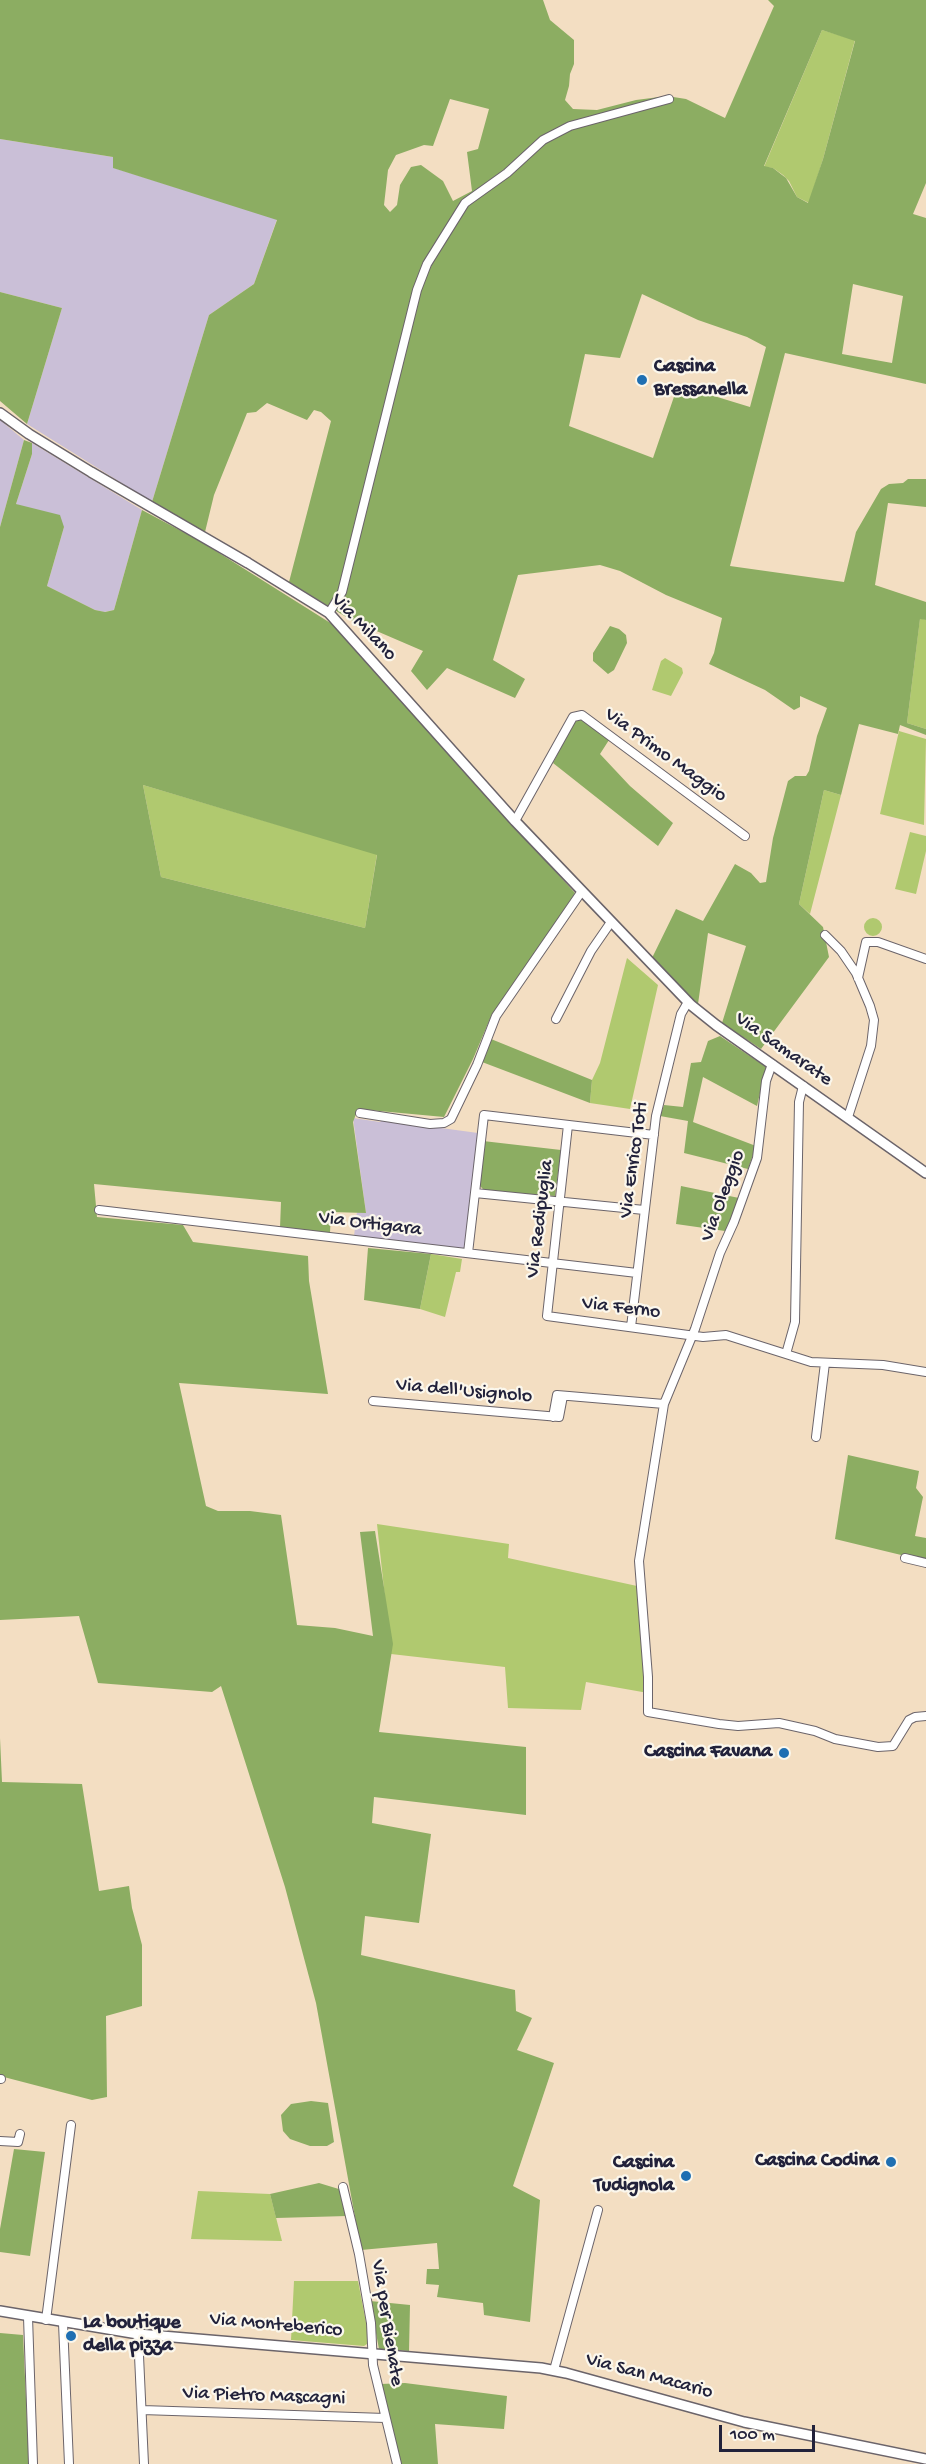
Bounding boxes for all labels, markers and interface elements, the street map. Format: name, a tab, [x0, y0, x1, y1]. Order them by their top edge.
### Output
place label: Cascina Bressanella	[654, 356, 747, 403]
marker: Cascina Bressanella	[635, 373, 649, 387]
street label: Via Milano	[325, 589, 401, 667]
street label: Via Primo Maggio	[599, 704, 731, 808]
street label: Via Samarate	[730, 1008, 836, 1092]
street label: Via Enrico Toti	[615, 1100, 655, 1220]
street label: Via Oleggio	[696, 1147, 752, 1245]
street label: Via Redipuglia	[522, 1159, 560, 1279]
street label: Via Ortigara	[317, 1207, 423, 1243]
street label: Via Ferno	[580, 1292, 662, 1326]
street label: Via dell'Usignolo	[395, 1374, 533, 1410]
place label: Cascina Favana	[644, 1741, 772, 1765]
marker: Cascina Favana	[777, 1746, 791, 1760]
place label: Cascina Codina	[755, 2150, 879, 2174]
place label: Cascina Tudignola	[594, 2152, 674, 2199]
marker: Cascina Codina	[884, 2155, 898, 2169]
marker: Cascina Tudignola	[679, 2169, 693, 2183]
street label: Via per Bienate	[364, 2258, 408, 2388]
street label: Via Monteberico	[209, 2308, 343, 2344]
place label: La boutique della pizza	[83, 2312, 181, 2359]
marker: La boutique della pizza	[64, 2329, 78, 2343]
street label: Via San Macario	[583, 2349, 715, 2405]
street label: Via Pietro Mascagni	[182, 2382, 346, 2412]
scale bar	[722, 2413, 818, 2451]
text: 100 m	[730, 2425, 775, 2446]

